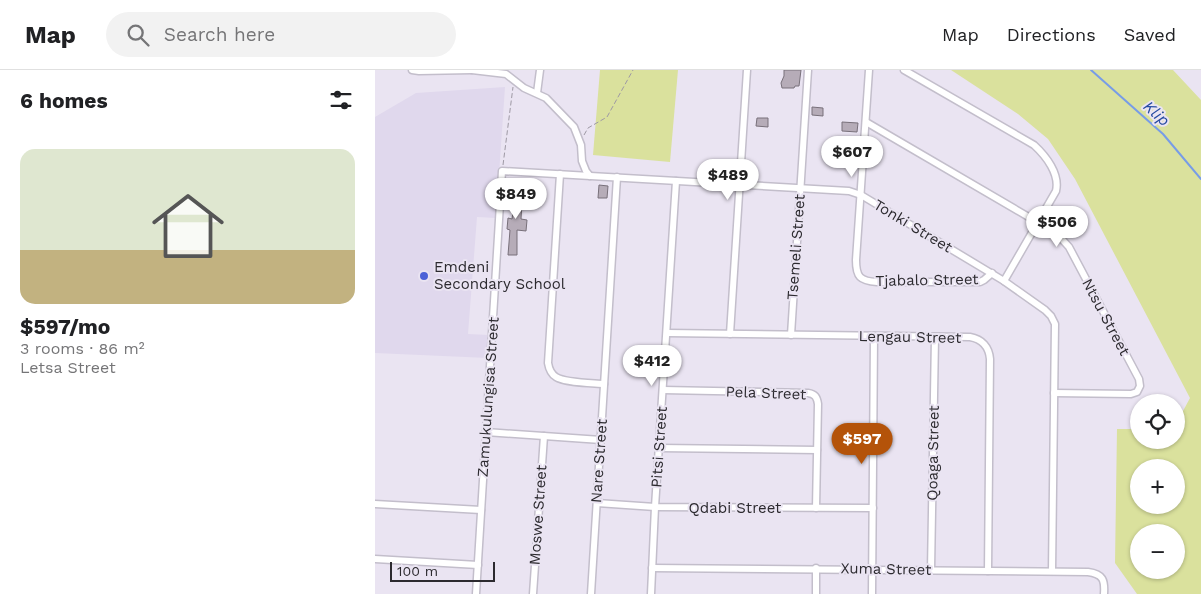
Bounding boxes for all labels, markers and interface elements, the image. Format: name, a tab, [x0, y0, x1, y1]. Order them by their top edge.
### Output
search box	[106, 12, 456, 57]
text: Map	[25, 21, 76, 49]
icon: search	[124, 21, 152, 49]
text: Search here	[164, 23, 275, 46]
text: Map	[942, 24, 979, 45]
text: Directions	[1007, 24, 1096, 45]
text: Saved	[1124, 24, 1176, 45]
icon: filters	[327, 86, 355, 114]
text: 6 homes	[20, 88, 108, 113]
water label: Klip	[1140, 97, 1174, 130]
pin: $607	[822, 136, 882, 178]
text: $607	[832, 142, 872, 161]
pin: $489	[698, 158, 758, 201]
text: $489	[708, 165, 748, 184]
pin: $849	[486, 178, 546, 220]
icon: home	[143, 181, 233, 271]
text: $849	[496, 184, 536, 203]
street label: Tsemeli Street	[783, 193, 809, 300]
street label: Tonki Street	[870, 196, 956, 257]
pin: $506	[1027, 206, 1087, 248]
text: $506	[1037, 212, 1077, 231]
place label: Emdeni Secondary School	[434, 258, 566, 293]
marker: Emdeni Secondary School	[418, 270, 430, 282]
street label: Tjabalo Street	[875, 270, 979, 290]
street label: Ntsu Street	[1078, 275, 1134, 359]
text: $597/mo	[20, 314, 110, 339]
street label: Zamukulungisa Street	[473, 316, 503, 478]
street label: Lengau Street	[859, 327, 962, 347]
text: 3 rooms · 86 m²	[20, 339, 145, 358]
pin: $412	[622, 344, 682, 387]
text: $412	[634, 351, 670, 370]
text: Letsa Street	[20, 358, 116, 377]
street label: Pela Street	[725, 383, 807, 403]
map controls	[1130, 394, 1185, 579]
button: locate	[1130, 394, 1185, 449]
street label: Pitsi Street	[647, 405, 671, 488]
street label: Qoaga Street	[923, 405, 943, 501]
street label: Nare Street	[587, 418, 611, 504]
pin: $597	[832, 422, 892, 465]
text: $597	[843, 429, 881, 448]
button: +	[1130, 459, 1185, 514]
street label: Moswe Street	[526, 464, 551, 566]
street label: Qdabi Street	[689, 499, 782, 517]
button: −	[1130, 524, 1185, 579]
scale bar	[390, 559, 495, 582]
street label: Xuma Street	[841, 559, 932, 579]
text: 100 m	[397, 563, 438, 579]

